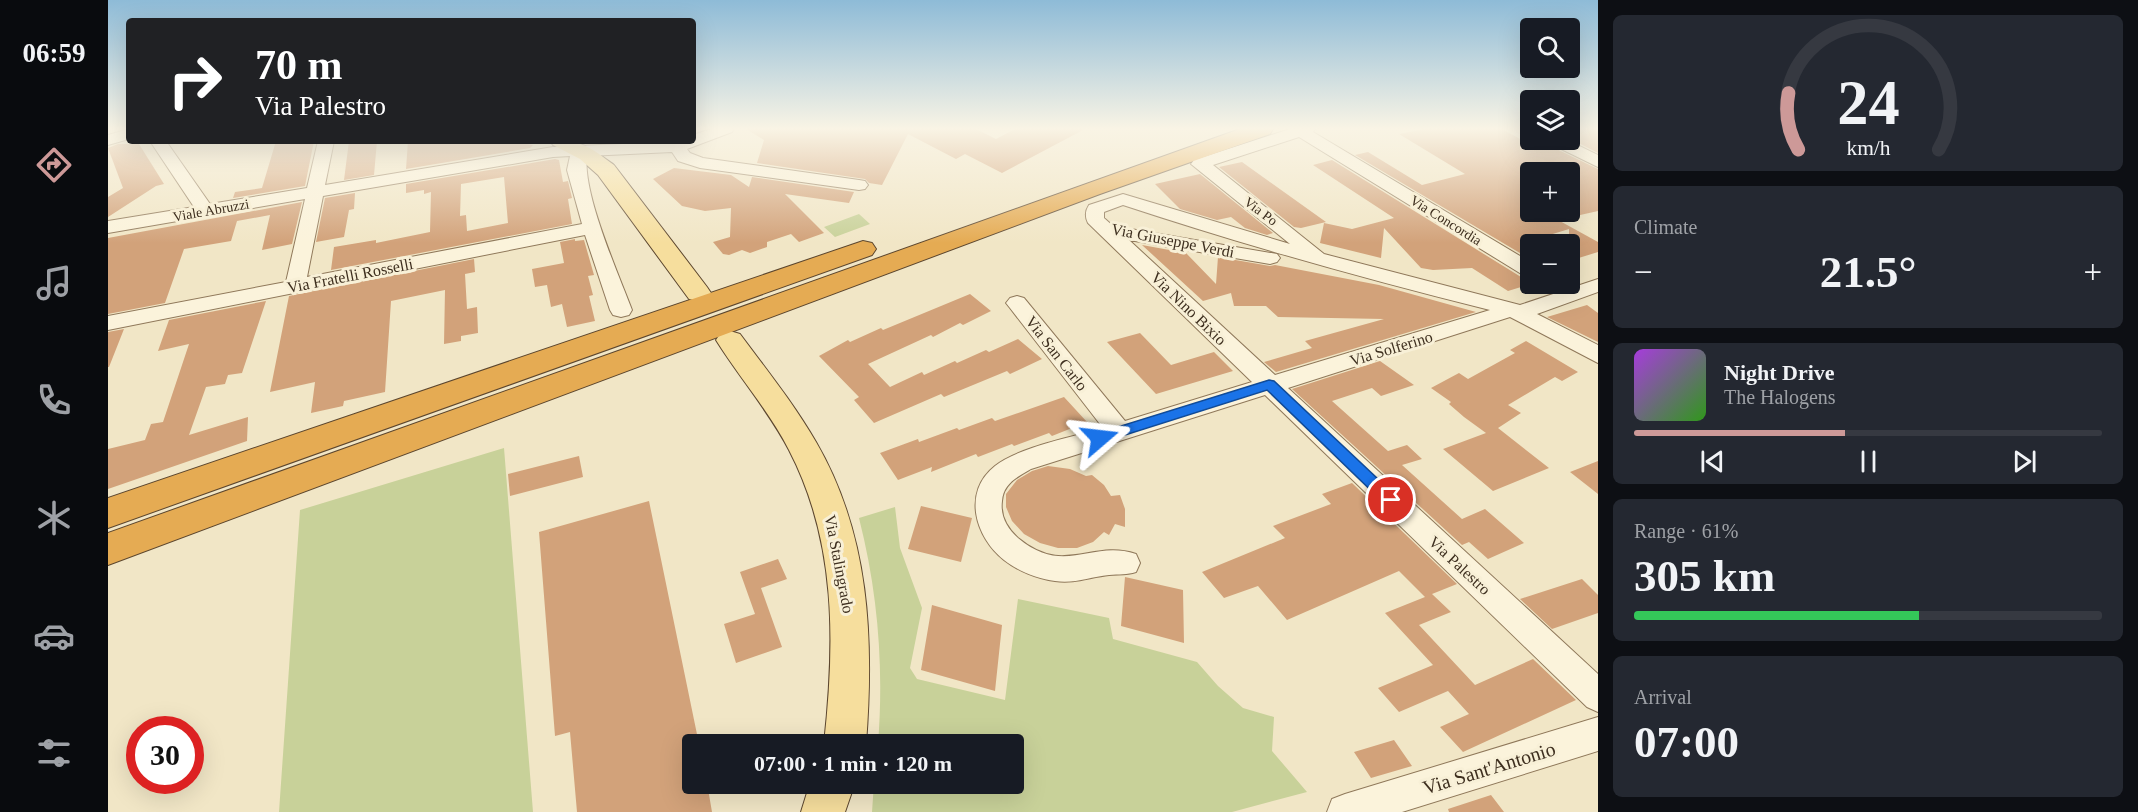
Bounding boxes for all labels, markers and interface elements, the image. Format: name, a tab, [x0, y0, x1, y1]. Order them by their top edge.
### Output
map controls	[1520, 18, 1580, 294]
button: search	[1520, 18, 1580, 78]
text: 06:59	[23, 38, 86, 68]
icon: right	[156, 42, 234, 120]
text: 70 m	[255, 42, 343, 88]
text: 24	[1837, 68, 1899, 137]
button: layers	[1520, 90, 1580, 150]
text: Via Palestro	[255, 91, 386, 121]
text: km/h	[1846, 136, 1890, 160]
icon: directions	[33, 144, 75, 186]
button: +	[1520, 162, 1580, 222]
street label: Via Concordia	[1407, 193, 1485, 249]
street label: Via Po	[1241, 194, 1280, 229]
street label: Viale Abruzzi	[172, 196, 251, 225]
text: Climate	[1634, 216, 1697, 238]
street label: Via Giuseppe Verdi	[1110, 220, 1236, 262]
button: −	[1520, 234, 1580, 294]
text: 21.5°	[1820, 247, 1916, 297]
text: −	[1634, 254, 1653, 290]
text: +	[2083, 254, 2102, 290]
street label: Via Fratelli Rosselli	[286, 255, 415, 296]
icon: music	[33, 262, 75, 304]
street label: Via Nino Bixio	[1148, 268, 1230, 348]
street label: Via San Carlo	[1022, 313, 1091, 394]
street label: Via Solferino	[1348, 328, 1435, 369]
text: Night Drive	[1724, 360, 1835, 385]
icon: phone	[33, 379, 75, 421]
text: The Halogens	[1724, 386, 1836, 408]
position arrow	[1068, 406, 1132, 470]
icon: previous	[1696, 445, 1729, 478]
icon: pause	[1852, 445, 1885, 478]
icon: next	[2008, 445, 2041, 478]
pin	[1365, 474, 1416, 525]
icon: arrive	[1374, 483, 1407, 516]
icon: climate	[33, 497, 75, 539]
street label: Via Stalingrado	[821, 513, 857, 615]
text: Range · 61%	[1634, 520, 1738, 542]
street label: Via Palestro	[1425, 533, 1494, 598]
text: 305 km	[1634, 551, 1775, 601]
icon: car	[33, 615, 75, 657]
text: Arrival	[1634, 686, 1692, 708]
speed limit sign: 30	[126, 716, 204, 794]
text: 07:00	[1634, 717, 1739, 767]
icon: filters	[33, 732, 75, 774]
street label: Via Sant'Antonio	[1420, 737, 1558, 799]
text: 07:00 · 1 min · 120 m	[754, 751, 952, 776]

